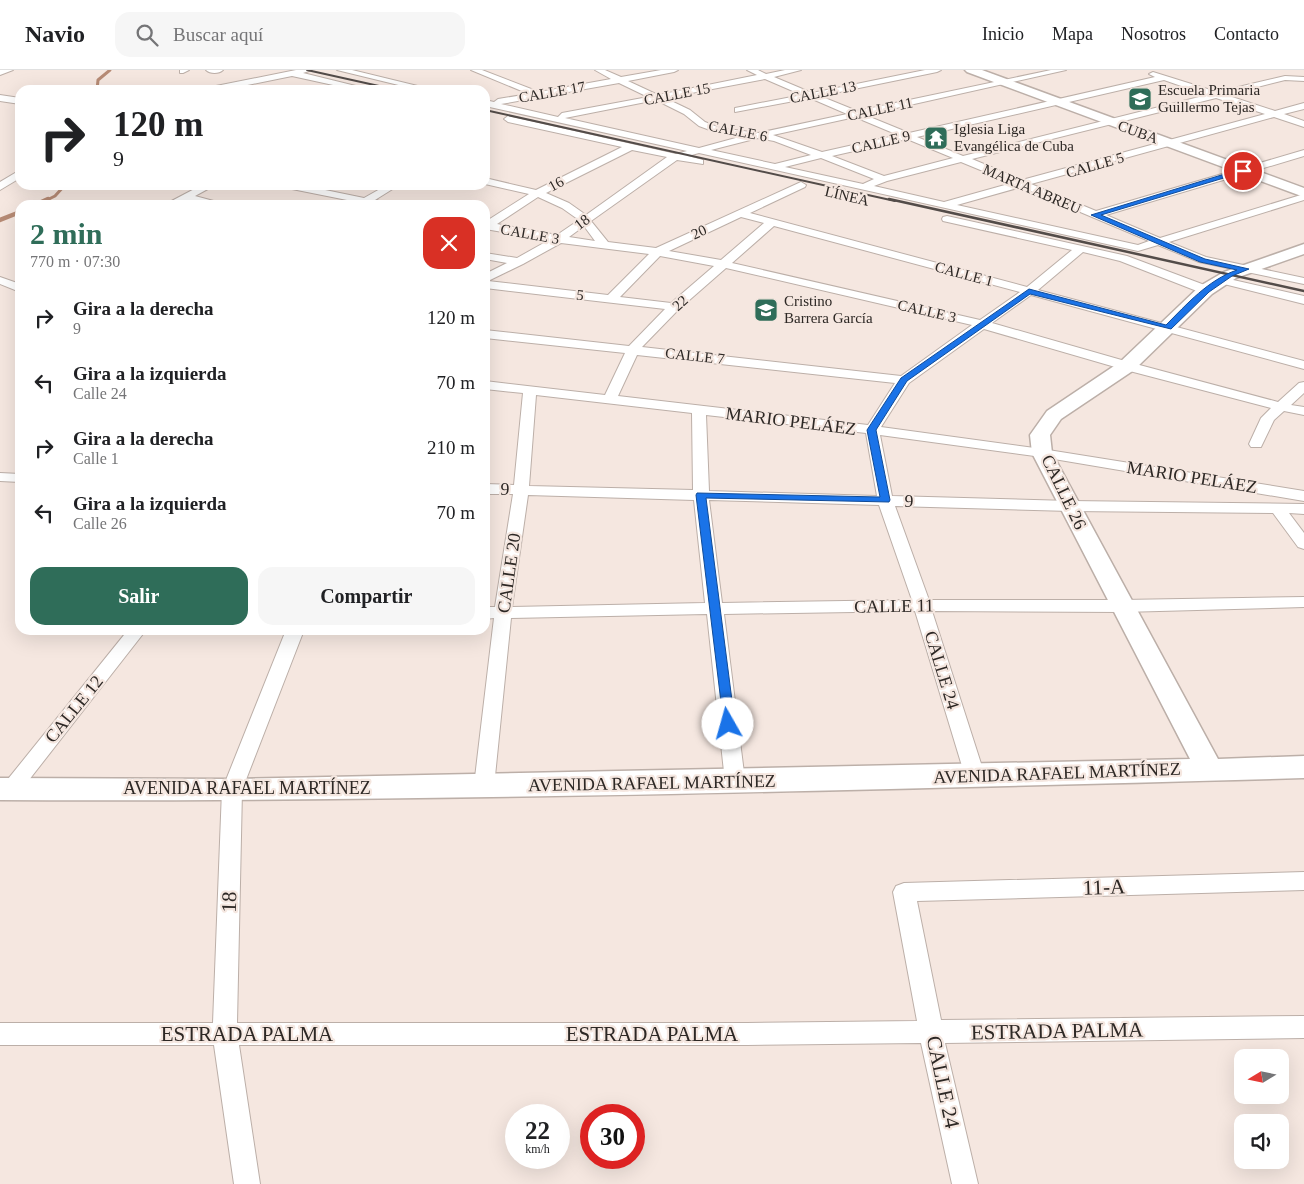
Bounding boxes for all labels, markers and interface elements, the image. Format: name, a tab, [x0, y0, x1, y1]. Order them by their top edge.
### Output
search box	[115, 12, 465, 57]
text: Navio	[25, 21, 85, 47]
icon: search	[133, 21, 161, 49]
text: Buscar aquí	[173, 24, 263, 45]
text: Inicio	[982, 24, 1024, 44]
text: Mapa	[1052, 24, 1093, 44]
text: Nosotros	[1121, 24, 1186, 44]
text: Contacto	[1214, 24, 1279, 44]
street label: CALLE 17	[518, 78, 587, 106]
street label: CALLE 13	[789, 78, 857, 106]
street label: CALLE 15	[643, 80, 711, 108]
place label: Escuela Primaria Guillermo Tejas	[1158, 82, 1260, 115]
school or university icon: Escuela Primaria Guillermo Tejas	[1127, 86, 1153, 112]
street label: CALLE 11	[846, 94, 914, 124]
icon: right	[30, 105, 95, 170]
text: 120 m	[113, 105, 203, 144]
street label: CALLE 6	[707, 117, 769, 145]
street label: CUBA	[1116, 117, 1160, 147]
place label: Iglesia Liga Evangélica de Cuba	[954, 121, 1074, 154]
temple icon: Iglesia Liga Evangélica de Cuba	[923, 125, 949, 151]
street label: CALLE 9	[850, 128, 912, 156]
text: 9	[113, 146, 124, 171]
street label: CALLE 5	[1064, 149, 1126, 181]
pin	[1222, 150, 1264, 192]
icon: arrive	[1229, 157, 1257, 185]
street label: MARTA ABREU	[981, 161, 1084, 217]
street label: 16	[546, 173, 567, 195]
street label: LÍNEA	[823, 183, 871, 209]
street label: 18	[571, 211, 593, 233]
text: 2 min	[30, 217, 103, 250]
button: close	[423, 217, 475, 269]
street label: CALLE 3	[499, 221, 561, 247]
street label: 20	[689, 222, 709, 242]
text: 770 m · 07:30	[30, 253, 120, 270]
street label: CALLE 1	[933, 259, 995, 289]
street label: 5	[575, 287, 585, 303]
street label: 22	[669, 292, 691, 314]
place label: Cristino Barrera García	[784, 293, 873, 326]
school or university icon: Cristino Barrera García	[753, 297, 779, 323]
street label: CALLE 3	[896, 297, 958, 325]
text: Gira a la derecha	[73, 298, 214, 319]
icon: right	[30, 304, 58, 332]
text: 120 m	[427, 307, 475, 328]
text: 9	[73, 320, 81, 337]
street label: CALLE 7	[665, 345, 726, 367]
text: Gira a la izquierda	[73, 363, 227, 384]
icon: left	[30, 369, 58, 397]
text: 70 m	[436, 372, 475, 393]
text: Calle 24	[73, 385, 127, 402]
street label: MARIO PELÁEZ	[725, 402, 858, 439]
text: Gira a la derecha	[73, 428, 214, 449]
icon: right	[30, 434, 58, 462]
text: 210 m	[427, 437, 475, 458]
text: Calle 1	[73, 450, 119, 467]
street label: CALLE 26	[1037, 451, 1091, 533]
street label: MARIO PELÁEZ	[1125, 456, 1259, 497]
street label: 9	[500, 479, 510, 499]
street label: 9	[904, 491, 914, 511]
text: Gira a la izquierda	[73, 493, 227, 514]
icon: left	[30, 499, 58, 527]
text: 70 m	[436, 502, 475, 523]
text: Calle 26	[73, 515, 127, 532]
street label: CALLE 20	[493, 532, 525, 614]
button: Salir	[30, 567, 248, 625]
button: Compartir	[258, 567, 475, 625]
street label: CALLE 11	[854, 595, 934, 617]
street label: CALLE 24	[921, 629, 963, 711]
street label: CALLE 12	[41, 671, 107, 747]
position arrow	[701, 697, 753, 749]
street label: AVENIDA RAFAEL MARTÍNEZ	[933, 758, 1181, 787]
street label: AVENIDA RAFAEL MARTÍNEZ	[528, 770, 776, 795]
street label: AVENIDA RAFAEL MARTÍNEZ	[123, 777, 371, 798]
street label: 11-A	[1082, 874, 1126, 900]
street label: 18	[217, 891, 241, 913]
street label: ESTRADA PALMA	[971, 1017, 1144, 1045]
street label: ESTRADA PALMA	[161, 1022, 334, 1046]
street label: ESTRADA PALMA	[566, 1022, 739, 1046]
street label: CALLE 24	[922, 1034, 965, 1131]
north arrow	[1234, 1049, 1289, 1104]
map controls	[1234, 1049, 1289, 1169]
speed limit sign: 30	[580, 1104, 645, 1169]
button: sound	[1234, 1114, 1289, 1169]
text: 22	[525, 1117, 550, 1144]
text: km/h	[525, 1142, 550, 1156]

